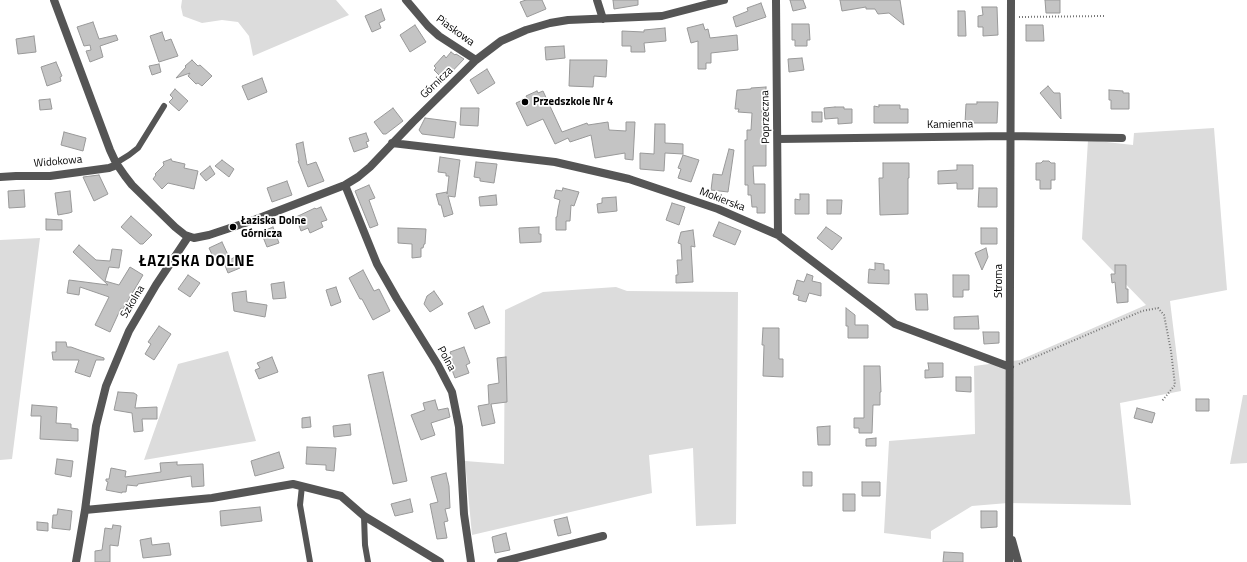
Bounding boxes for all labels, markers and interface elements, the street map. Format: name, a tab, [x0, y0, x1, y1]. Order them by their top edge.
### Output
street label: Piaskowa	[433, 13, 477, 49]
street label: Górnicza	[418, 64, 456, 102]
street label: Poprzeczna	[759, 90, 773, 144]
place label: Przedszkole Nr 4	[533, 95, 613, 109]
marker: Przedszkole Nr 4	[520, 97, 530, 107]
street label: Kamienna	[927, 118, 973, 132]
street label: Widokowa	[33, 153, 83, 171]
street label: Mokierska	[697, 185, 747, 215]
place label: Łaziska Dolne Górnicza	[241, 214, 306, 240]
marker: Łaziska Dolne Górnicza	[228, 222, 238, 232]
district label: ŁAZISKA DOLNE	[139, 253, 255, 271]
street label: Stroma	[992, 264, 1006, 298]
street label: Szkolna	[118, 283, 148, 321]
street label: Polna	[434, 344, 458, 374]

